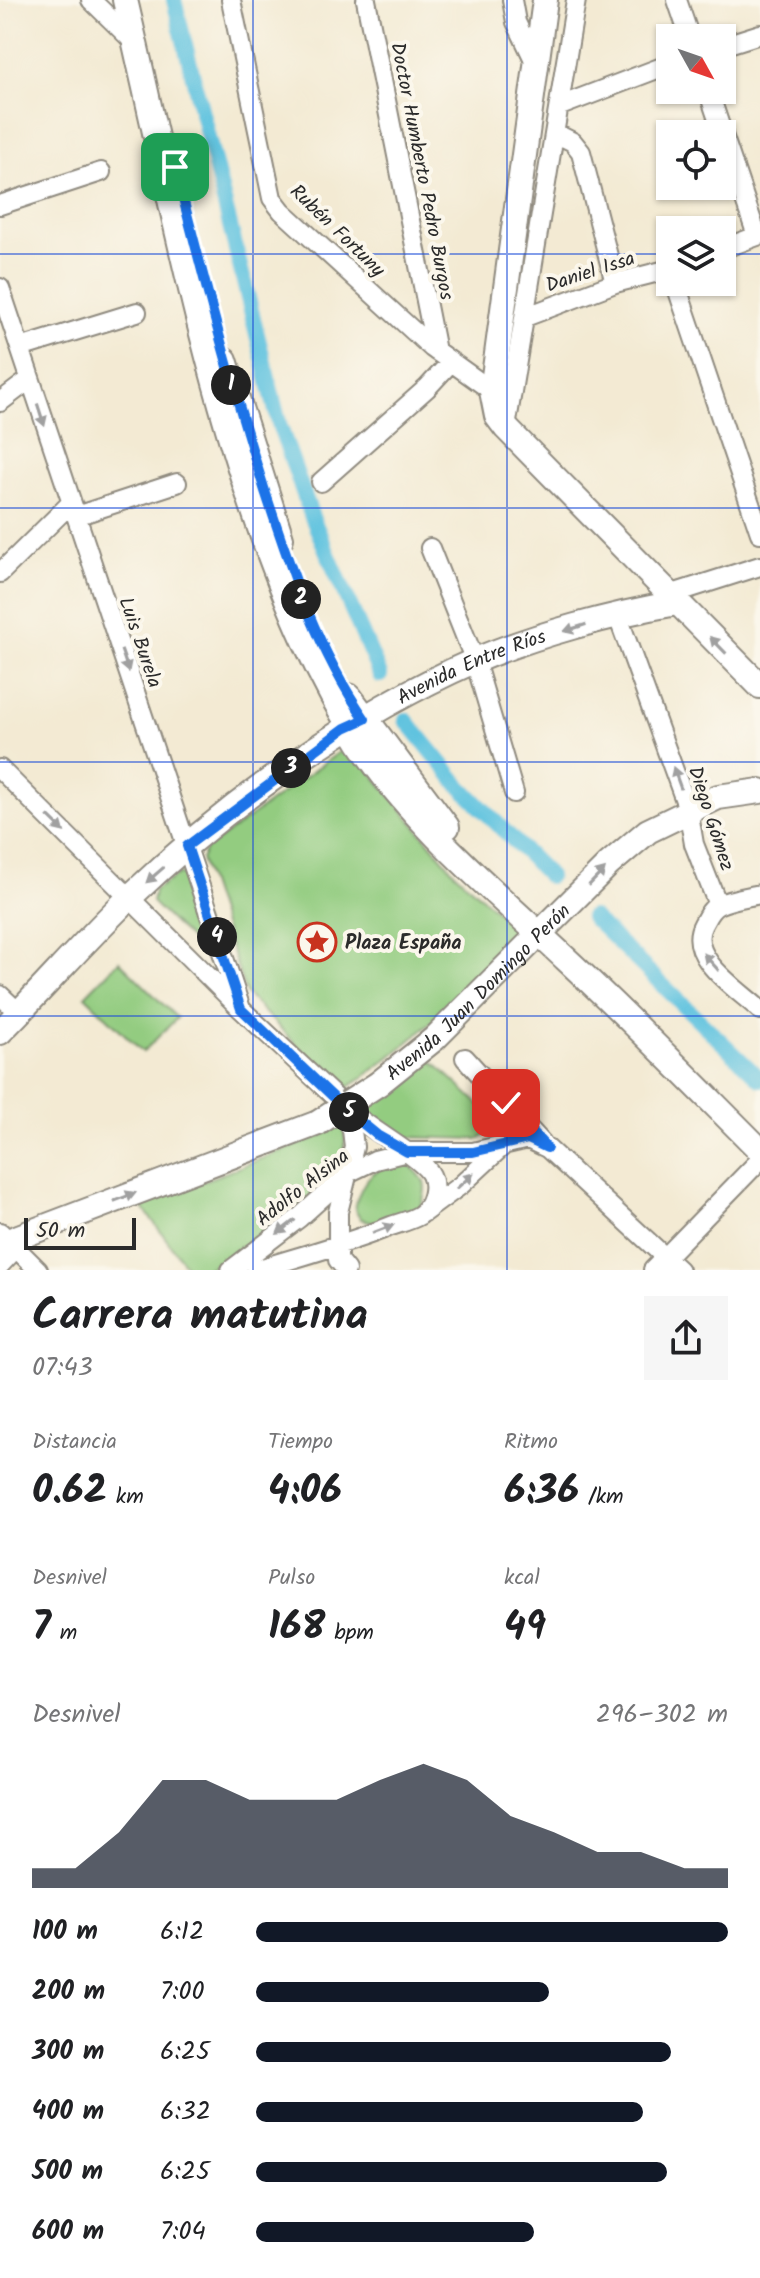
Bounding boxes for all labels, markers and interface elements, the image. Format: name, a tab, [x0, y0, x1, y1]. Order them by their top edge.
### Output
north arrow	[656, 24, 736, 104]
map controls	[656, 24, 736, 296]
street label: Doctor Humberto Pedro Burgos	[380, 40, 462, 303]
button: locate	[656, 120, 736, 200]
pin	[141, 133, 209, 201]
icon: arrive	[153, 145, 197, 189]
street label: Rubén Fortuny	[281, 177, 392, 286]
button: layers	[656, 216, 736, 296]
street label: Daniel Issa	[542, 243, 639, 302]
pin: 1	[211, 365, 251, 405]
text: 1	[228, 367, 234, 402]
one-way arrow	[35, 404, 47, 428]
pin: 2	[281, 579, 321, 619]
text: 2	[295, 581, 307, 616]
street label: Luis Burela	[109, 593, 170, 692]
street label: Avenida Entre Ríos	[391, 622, 551, 714]
one-way arrow	[562, 622, 586, 635]
one-way arrow	[709, 636, 728, 655]
one-way arrow	[119, 650, 131, 674]
pin: 3	[271, 748, 311, 788]
text: 3	[285, 750, 297, 785]
street label: Diego Gómez	[678, 762, 742, 875]
one-way arrow	[670, 766, 683, 790]
one-way arrow	[46, 814, 65, 832]
one-way arrow	[145, 866, 165, 883]
one-way arrow	[587, 868, 605, 887]
street label: Avenida Juan Domingo Perón	[379, 897, 579, 1090]
pin: 4	[197, 917, 237, 957]
text: 4	[211, 919, 223, 954]
place icon: Plaza España	[296, 921, 338, 963]
place label: Plaza España	[345, 928, 462, 960]
one-way arrow	[702, 953, 720, 972]
pin	[472, 1069, 540, 1137]
icon: check	[484, 1081, 528, 1125]
pin: 5	[329, 1092, 369, 1132]
text: 5	[343, 1094, 355, 1129]
street label: Adolfo Alsina	[250, 1142, 357, 1235]
one-way arrow	[455, 1173, 475, 1190]
one-way arrow	[113, 1190, 137, 1203]
scale bar	[24, 1214, 136, 1250]
text: 50 m	[36, 1214, 85, 1249]
one-way arrow	[276, 1219, 297, 1235]
one-way arrow	[372, 1222, 396, 1235]
text: Carrera matutina	[32, 1282, 368, 1352]
button: share	[644, 1296, 728, 1380]
text: 07:43	[32, 1347, 93, 1389]
text: Distancia	[32, 1425, 117, 1460]
text: Tiempo	[268, 1425, 333, 1460]
text: Ritmo	[504, 1425, 558, 1460]
text: 0.62	[32, 1460, 107, 1524]
text: 4:06	[268, 1460, 342, 1524]
text: 6:36	[504, 1460, 579, 1524]
text: km	[107, 1480, 144, 1515]
text: /km	[579, 1480, 624, 1515]
text: Desnivel	[32, 1561, 107, 1596]
text: Pulso	[268, 1561, 315, 1596]
text: kcal	[504, 1561, 540, 1596]
text: 7	[32, 1596, 51, 1660]
text: 168	[268, 1596, 325, 1660]
text: 49	[504, 1596, 546, 1660]
text: m	[51, 1616, 77, 1651]
text: bpm	[325, 1616, 374, 1651]
text: Desnivel	[32, 1694, 121, 1736]
text: 296–302 m	[596, 1694, 728, 1736]
text: 100 m	[32, 1911, 98, 1953]
text: 6:12	[160, 1911, 204, 1953]
text: 200 m	[32, 1971, 105, 2013]
text: 7:00	[160, 1971, 204, 2013]
text: 300 m	[32, 2031, 104, 2073]
text: 6:25	[160, 2031, 210, 2073]
text: 400 m	[32, 2091, 104, 2133]
text: 6:32	[160, 2091, 211, 2133]
text: 500 m	[32, 2151, 103, 2193]
text: 6:25	[160, 2151, 210, 2193]
text: 600 m	[32, 2211, 104, 2253]
text: 7:04	[160, 2211, 206, 2253]

